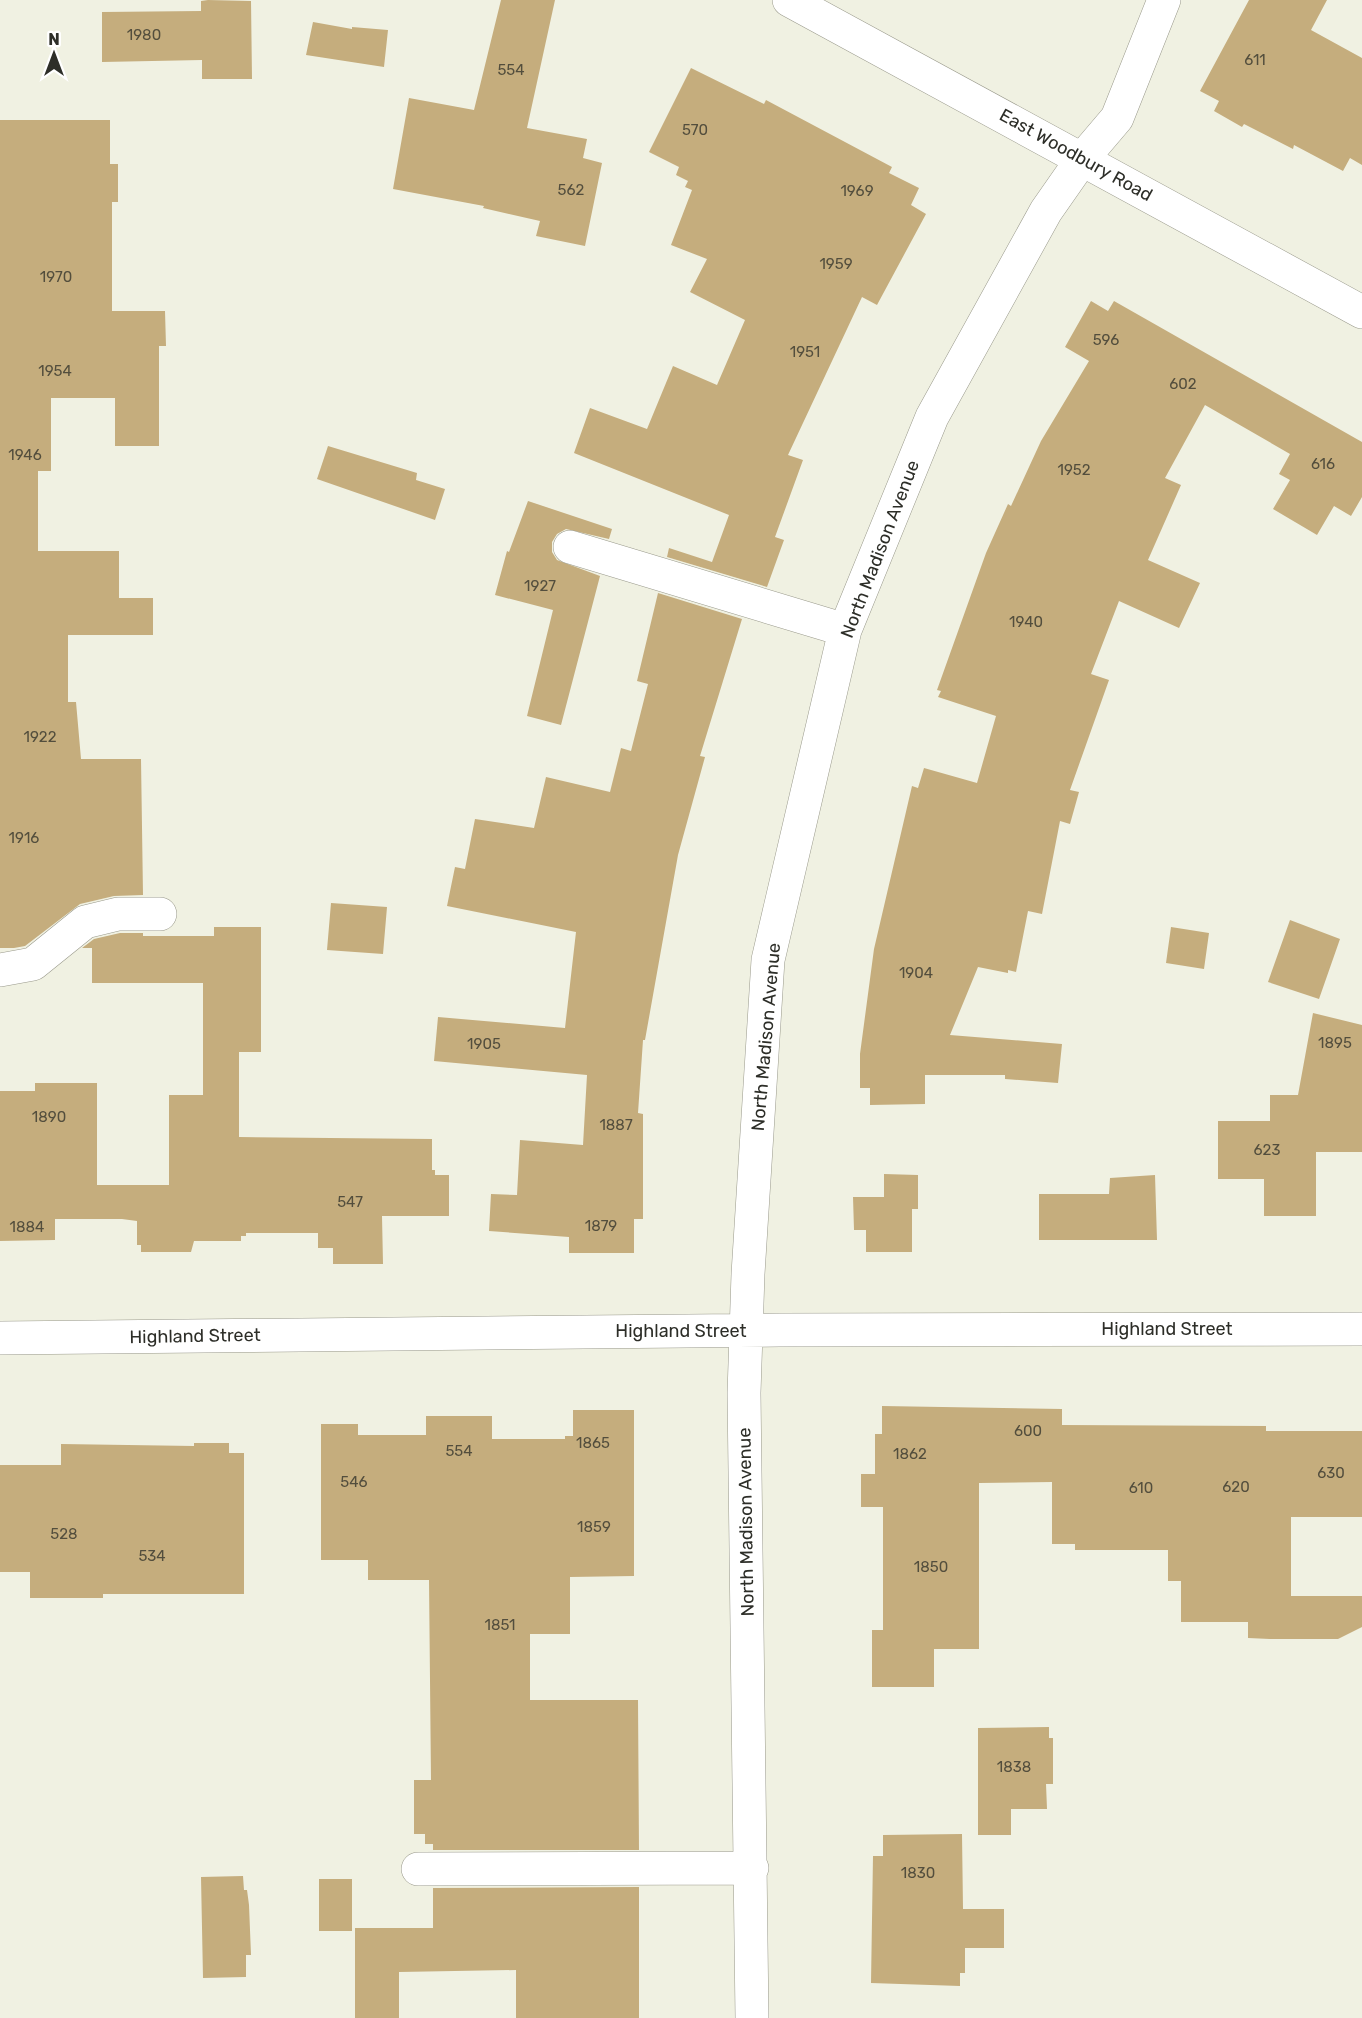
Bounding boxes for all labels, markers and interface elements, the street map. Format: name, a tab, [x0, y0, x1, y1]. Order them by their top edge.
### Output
north arrow	[24, 24, 84, 84]
house number: 1980	[127, 26, 161, 44]
text: N	[48, 30, 60, 49]
house number: 611	[1244, 51, 1266, 69]
house number: 554	[497, 61, 525, 79]
street label: East Woodbury Road	[996, 104, 1156, 206]
house number: 570	[682, 121, 708, 139]
house number: 562	[558, 181, 585, 199]
house number: 1969	[840, 182, 874, 200]
house number: 1959	[819, 255, 853, 273]
house number: 1970	[40, 268, 72, 286]
house number: 596	[1093, 331, 1119, 349]
house number: 1951	[790, 343, 820, 361]
house number: 1954	[38, 362, 72, 380]
house number: 602	[1169, 375, 1197, 393]
house number: 1946	[8, 446, 42, 464]
house number: 616	[1311, 455, 1335, 473]
street label: North Madison Avenue	[836, 457, 924, 641]
house number: 1952	[1057, 461, 1091, 479]
house number: 1927	[524, 577, 556, 595]
house number: 1940	[1009, 613, 1043, 631]
house number: 1922	[24, 728, 57, 746]
house number: 1916	[9, 829, 39, 847]
street label: North Madison Avenue	[747, 942, 785, 1132]
house number: 1904	[899, 964, 933, 982]
house number: 1895	[1318, 1034, 1352, 1052]
house number: 1905	[467, 1035, 501, 1053]
house number: 1890	[32, 1108, 66, 1126]
house number: 1887	[599, 1116, 633, 1134]
house number: 623	[1254, 1141, 1280, 1159]
house number: 547	[337, 1193, 363, 1211]
house number: 1879	[585, 1217, 617, 1235]
house number: 1884	[10, 1218, 44, 1236]
street label: Highland Street	[1101, 1318, 1233, 1340]
street label: Highland Street	[615, 1320, 747, 1342]
street label: Highland Street	[129, 1324, 261, 1348]
house number: 600	[1014, 1422, 1042, 1440]
street label: North Madison Avenue	[733, 1427, 759, 1617]
house number: 1865	[576, 1434, 610, 1452]
house number: 554	[445, 1442, 473, 1460]
house number: 1862	[893, 1445, 927, 1463]
house number: 630	[1317, 1464, 1345, 1482]
house number: 546	[340, 1473, 368, 1491]
house number: 620	[1222, 1478, 1250, 1496]
house number: 610	[1129, 1479, 1153, 1497]
house number: 1859	[577, 1518, 611, 1536]
house number: 528	[50, 1525, 78, 1543]
house number: 534	[138, 1547, 166, 1565]
house number: 1850	[914, 1558, 948, 1576]
house number: 1851	[484, 1616, 516, 1634]
house number: 1838	[997, 1758, 1031, 1776]
house number: 1830	[901, 1864, 935, 1882]

